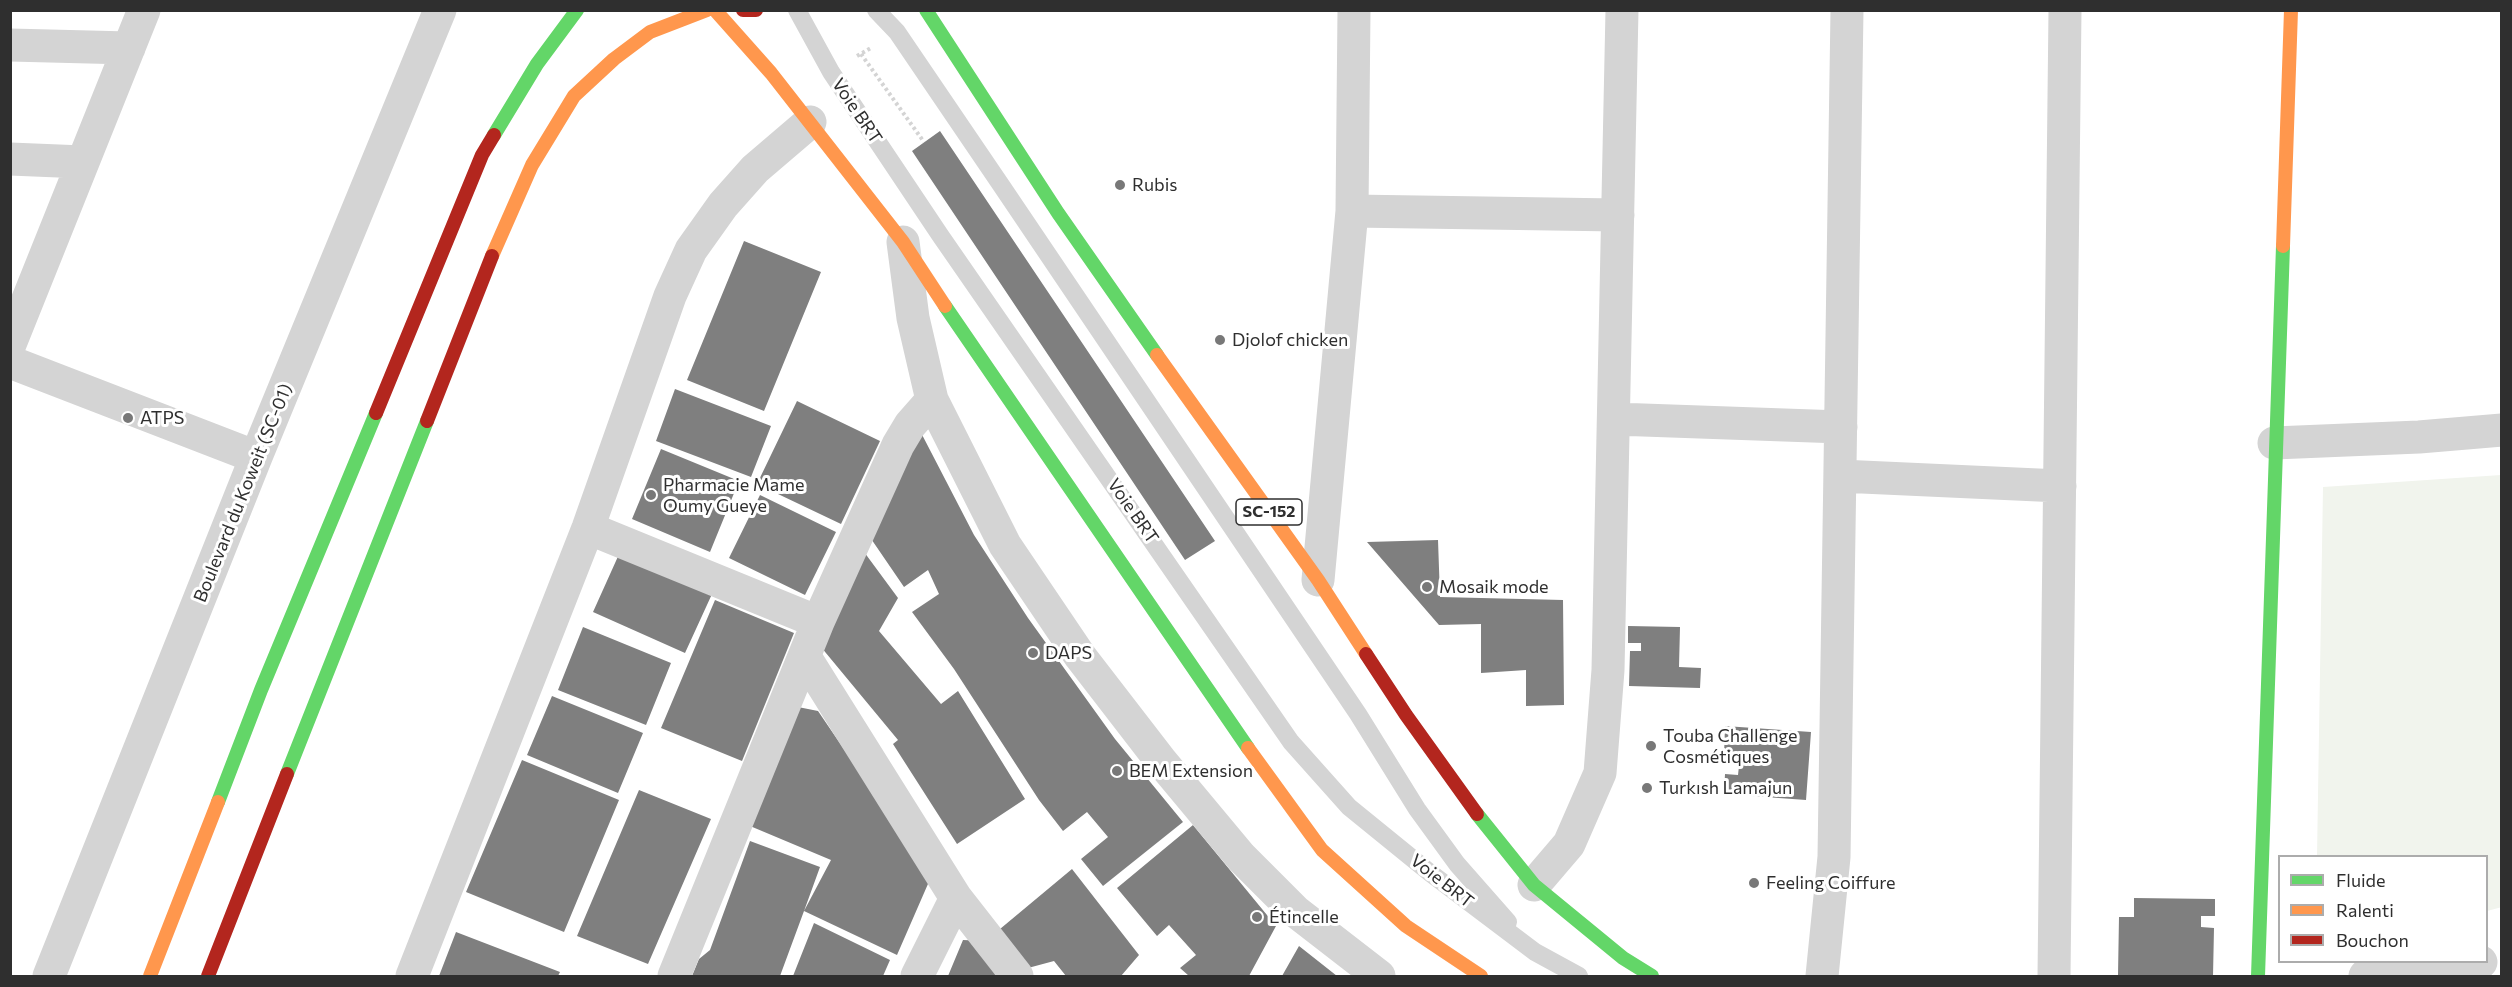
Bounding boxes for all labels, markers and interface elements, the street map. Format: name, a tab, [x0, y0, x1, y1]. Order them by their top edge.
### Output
street label: Voie BRT	[827, 74, 887, 148]
place label: Rubis	[1132, 174, 1177, 196]
marker: Rubis	[1113, 178, 1127, 192]
place label: Djolof chicken	[1232, 329, 1348, 351]
marker: Djolof chicken	[1213, 333, 1227, 347]
street label: Boulevard du Koweit (SC-01)	[189, 381, 297, 605]
place label: ATPS	[140, 407, 184, 429]
marker: ATPS	[121, 411, 135, 425]
place label: Pharmacie Mame Oumy Gueye	[663, 474, 804, 516]
street label: Voie BRT	[1103, 474, 1163, 548]
marker: Pharmacie Mame Oumy Gueye	[644, 488, 658, 502]
road number: SC-152	[1236, 499, 1302, 525]
place label: Mosaik mode	[1439, 576, 1549, 598]
marker: Mosaik mode	[1420, 580, 1434, 594]
place label: DAPS	[1045, 642, 1092, 664]
marker: DAPS	[1026, 646, 1040, 660]
place label: Touba Challenge Cosmétiques	[1663, 725, 1798, 768]
marker: Touba Challenge Cosmétiques	[1644, 739, 1658, 753]
place label: BEM Extension	[1129, 760, 1253, 782]
marker: BEM Extension	[1110, 764, 1124, 778]
place label: Turkısh Lamajun	[1659, 777, 1792, 799]
marker: Turkısh Lamajun	[1640, 781, 1654, 795]
street label: Voie BRT	[1406, 850, 1478, 912]
legend	[2278, 855, 2488, 963]
text: Fluide	[2336, 869, 2385, 891]
place label: Feeling Coiffure	[1766, 872, 1896, 894]
marker: Feeling Coiffure	[1747, 876, 1761, 890]
text: Ralenti	[2336, 899, 2394, 921]
place label: Étincelle	[1269, 906, 1339, 928]
marker: Étincelle	[1250, 910, 1264, 924]
text: Bouchon	[2336, 929, 2409, 951]

